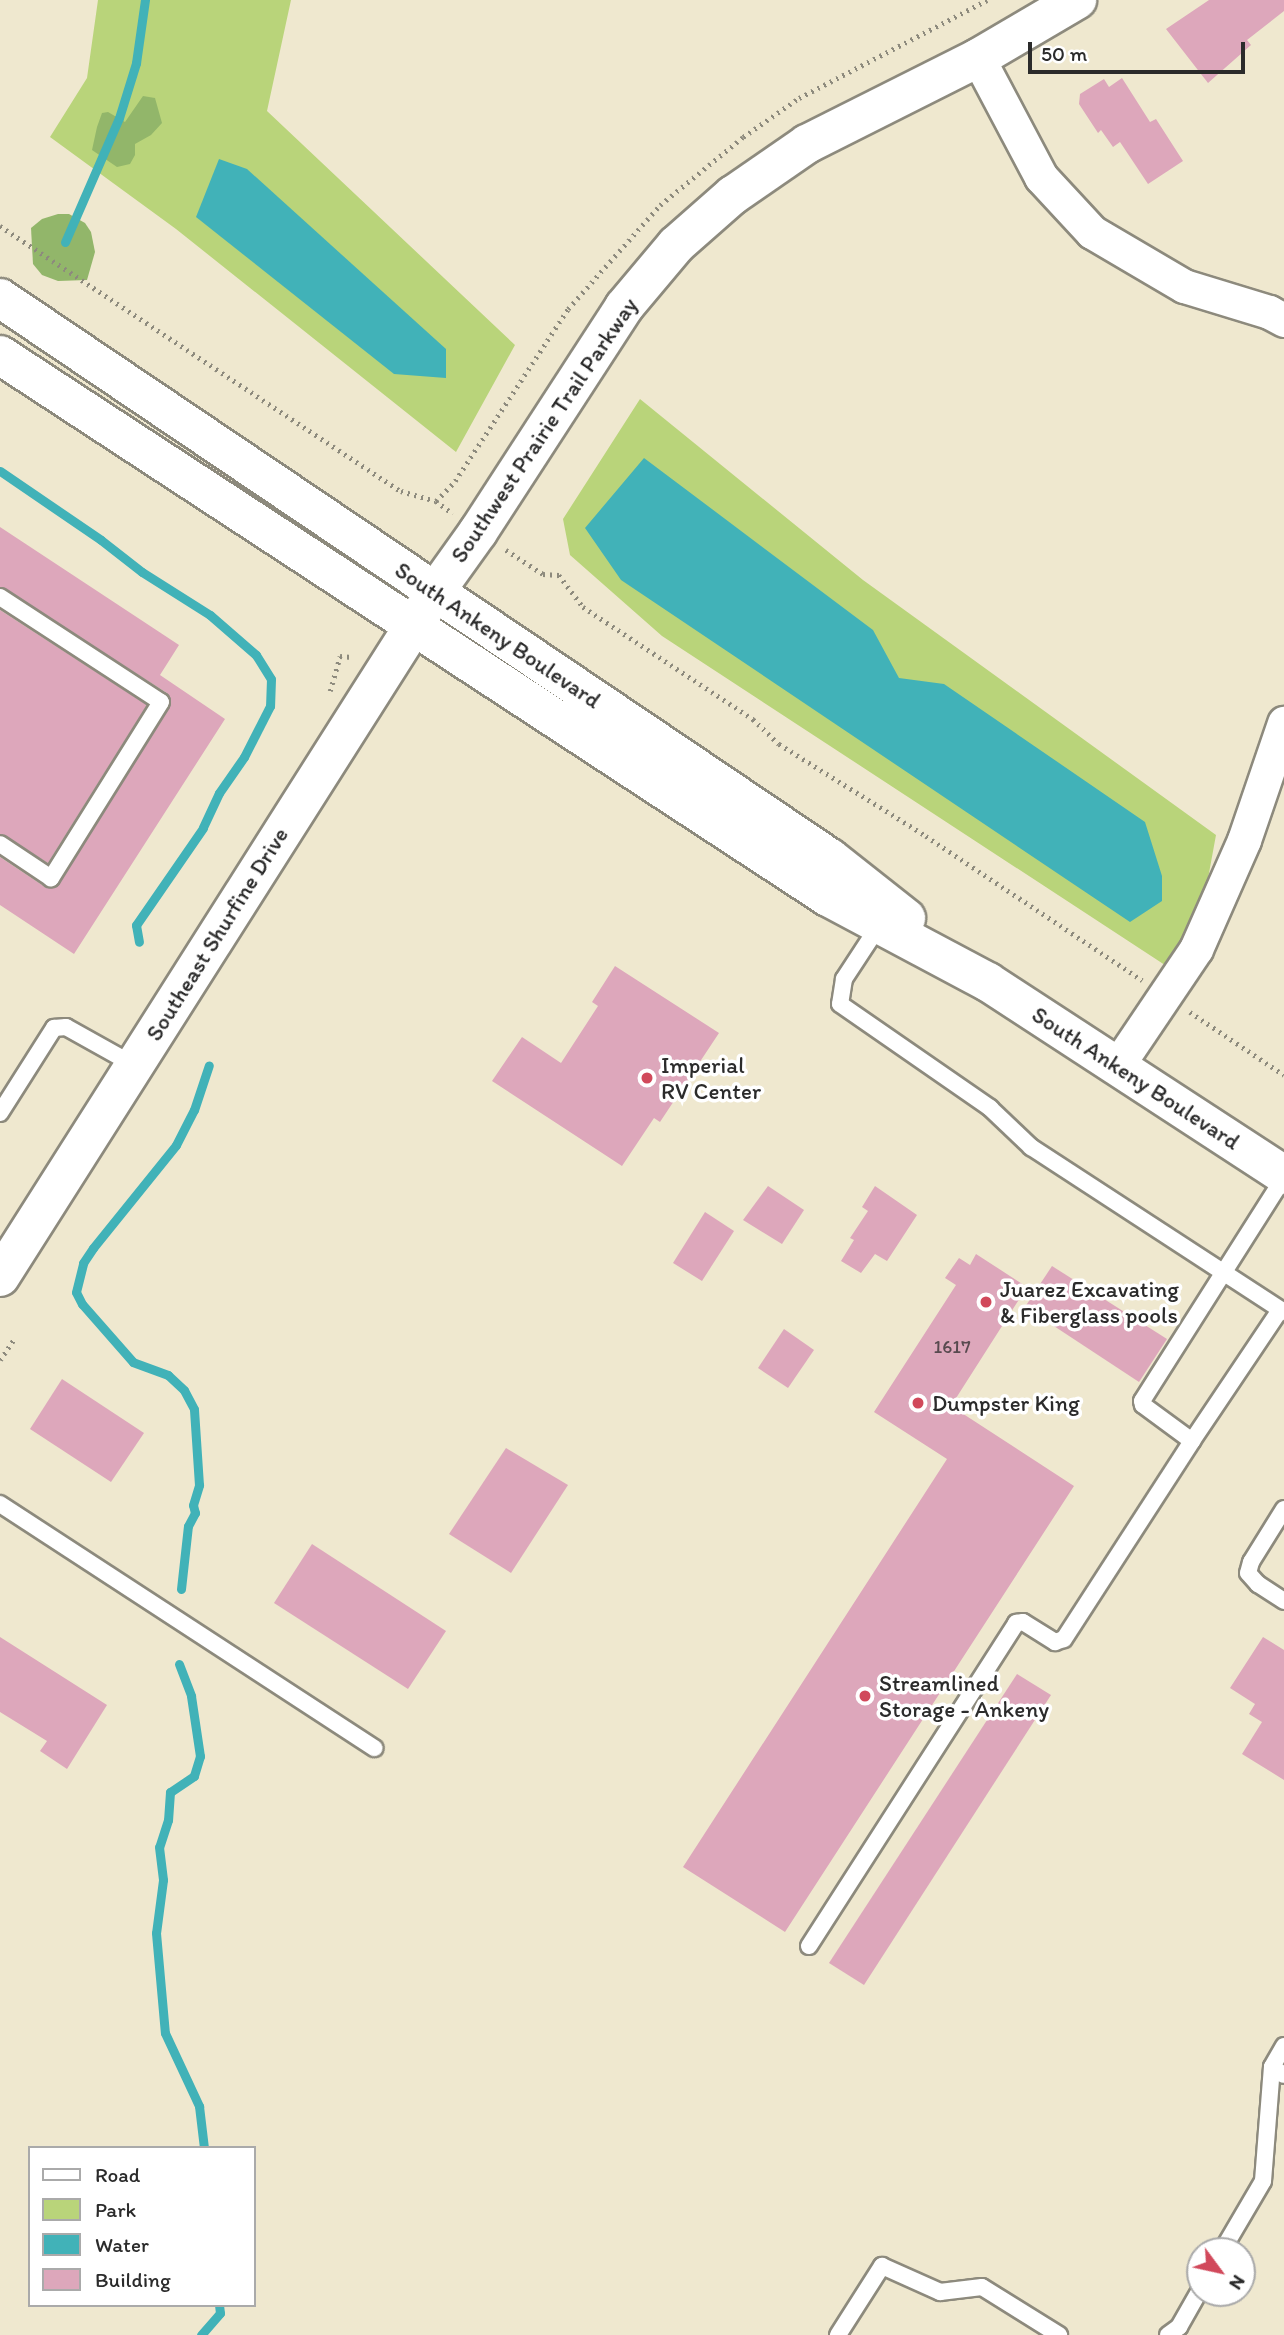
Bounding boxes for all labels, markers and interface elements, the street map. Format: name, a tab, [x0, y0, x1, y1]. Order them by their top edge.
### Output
scale bar	[1032, 28, 1249, 72]
text: 50 m	[1041, 41, 1087, 66]
street label: Southwest Prairie Trail Parkway	[445, 293, 643, 567]
street label: South Ankeny Boulevard	[389, 555, 607, 715]
street label: Southeast Shurfine Drive	[140, 822, 294, 1046]
street label: South Ankeny Boulevard	[1026, 1000, 1246, 1156]
place label: Imperial RV Center	[661, 1051, 761, 1105]
marker: Imperial RV Center	[639, 1070, 655, 1086]
place label: Juarez Excavating & Fiberglass pools	[1000, 1275, 1178, 1329]
marker: Juarez Excavating & Fiberglass pools	[978, 1294, 994, 1310]
house number: 1617	[933, 1336, 971, 1358]
place label: Dumpster King	[932, 1389, 1080, 1417]
marker: Dumpster King	[910, 1395, 926, 1411]
place label: Streamlined Storage - Ankeny	[879, 1669, 1049, 1723]
marker: Streamlined Storage - Ankeny	[857, 1688, 873, 1704]
legend	[28, 2146, 256, 2307]
text: Road	[95, 2162, 140, 2187]
text: Park	[95, 2197, 136, 2222]
text: Water	[95, 2232, 149, 2257]
north arrow	[1186, 2237, 1256, 2307]
text: Building	[95, 2267, 171, 2292]
text: N	[1224, 2271, 1250, 2294]

